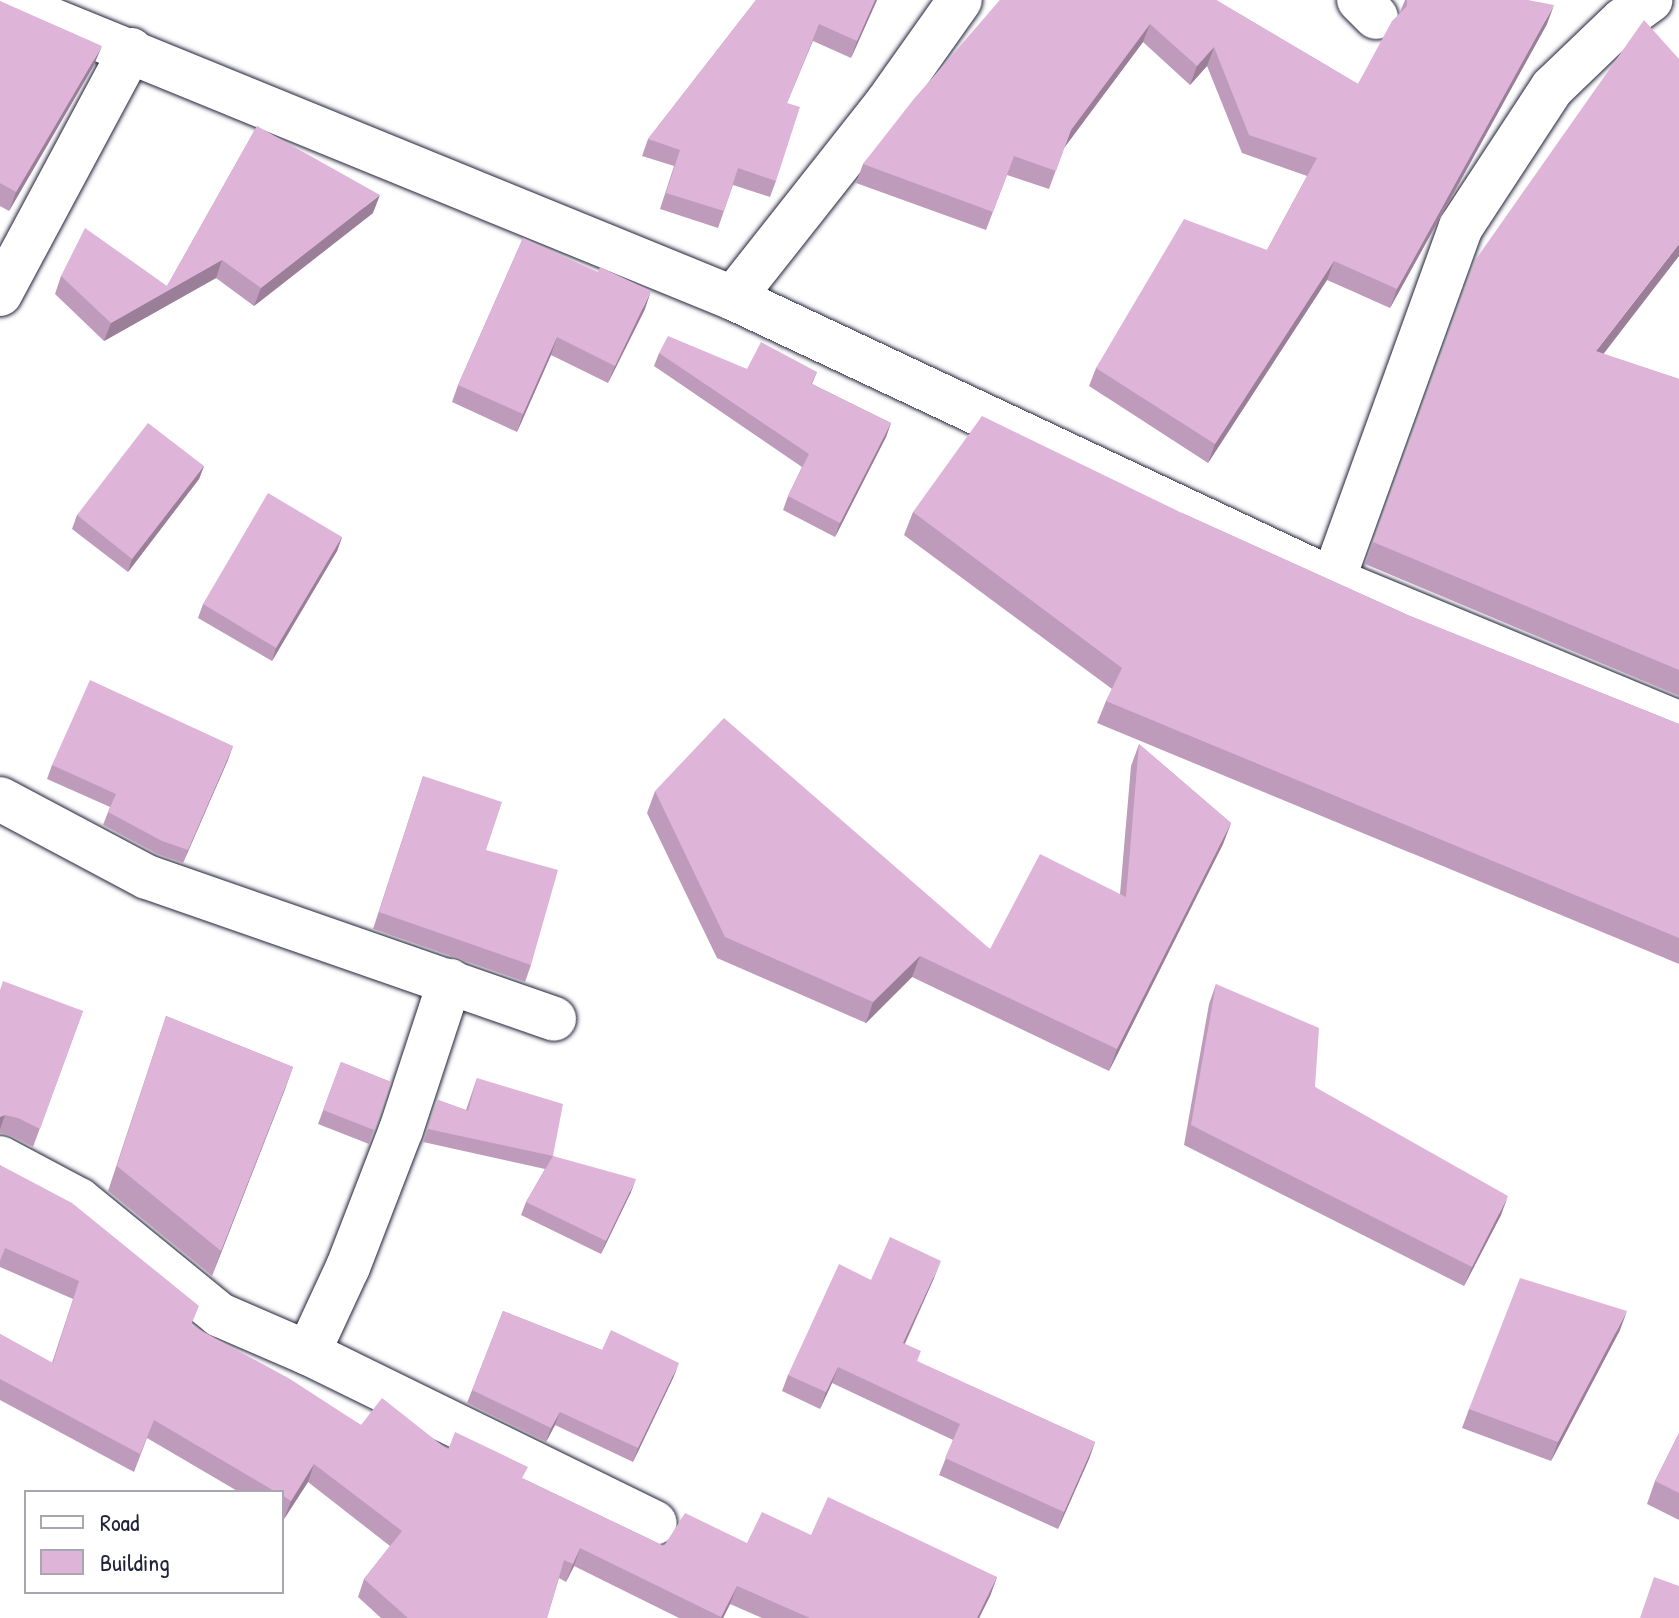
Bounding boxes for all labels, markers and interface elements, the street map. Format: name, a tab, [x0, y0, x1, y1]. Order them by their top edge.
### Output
legend	[24, 1490, 284, 1594]
text: Road	[100, 1506, 139, 1538]
text: Building	[100, 1546, 170, 1578]

